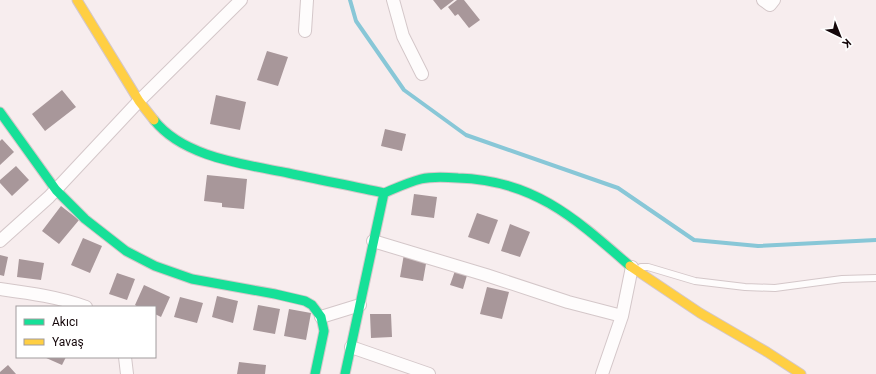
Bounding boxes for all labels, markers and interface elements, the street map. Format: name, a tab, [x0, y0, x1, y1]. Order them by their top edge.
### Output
north arrow	[820, 16, 860, 56]
text: K	[839, 36, 853, 51]
legend	[16, 306, 156, 358]
text: Akıcı	[52, 315, 78, 329]
text: Yavaş	[52, 335, 84, 349]

